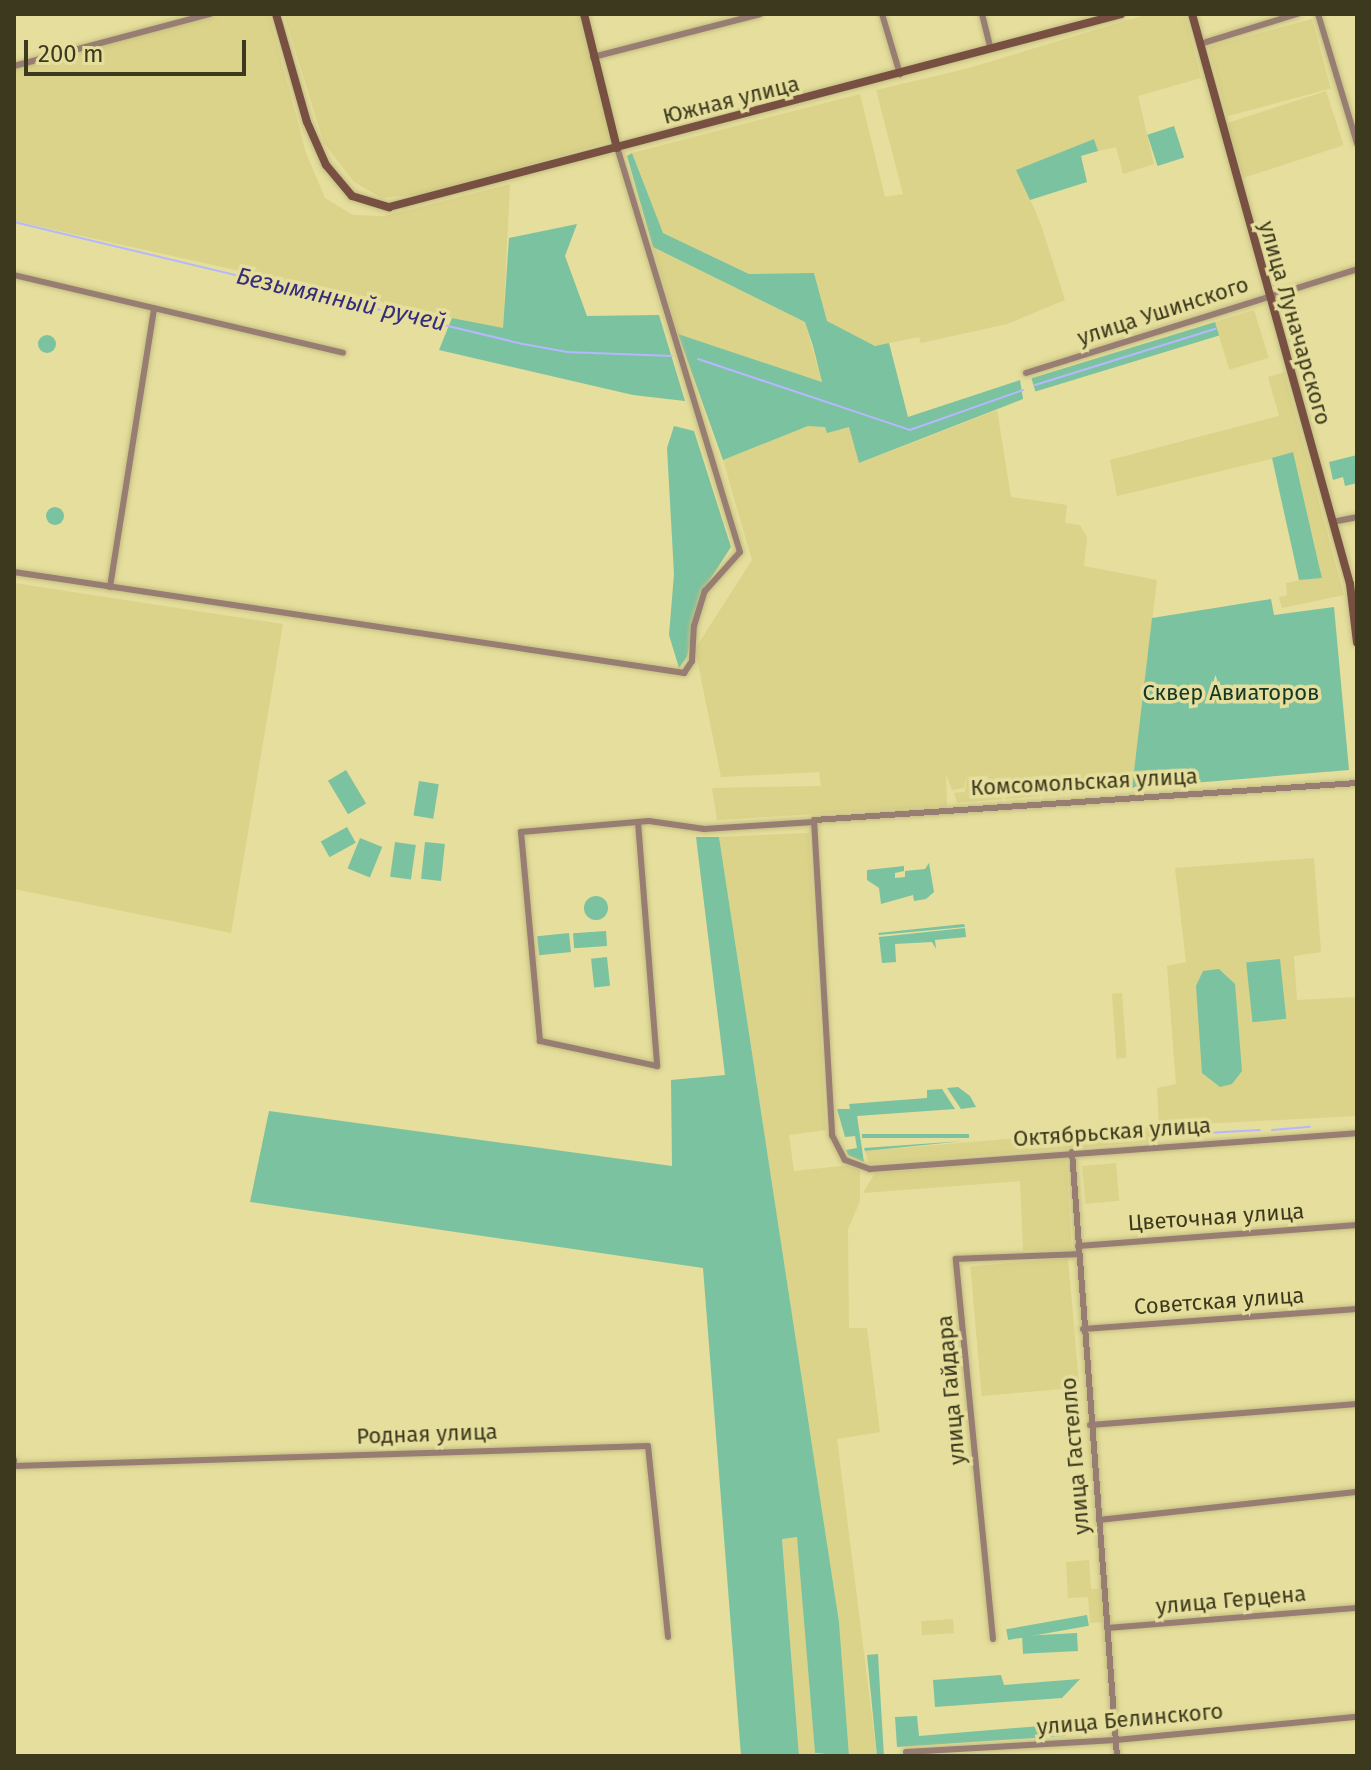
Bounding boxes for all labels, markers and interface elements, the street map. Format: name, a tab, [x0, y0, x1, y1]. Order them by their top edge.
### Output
scale bar	[28, 24, 250, 74]
text: 200 m	[38, 40, 104, 68]
street label: Южная улица	[660, 70, 802, 130]
street label: улица Луначарского	[1253, 218, 1337, 428]
water label: Безымянный ручей	[233, 262, 449, 338]
street label: улица Ушинского	[1074, 271, 1252, 351]
park label: Сквер Авиаторов	[1143, 680, 1319, 706]
street label: Комсомольская улица	[970, 763, 1198, 801]
street label: Октябрьская улица	[1012, 1112, 1212, 1152]
street label: Цветочная улица	[1127, 1198, 1305, 1236]
street label: Советская улица	[1133, 1282, 1305, 1320]
street label: улица Гайдара	[931, 1314, 971, 1466]
street label: улица Гастелло	[1055, 1376, 1095, 1536]
street label: Родная улица	[356, 1418, 498, 1450]
street label: улица Герцена	[1155, 1580, 1307, 1620]
street label: улица Белинского	[1036, 1698, 1224, 1740]

